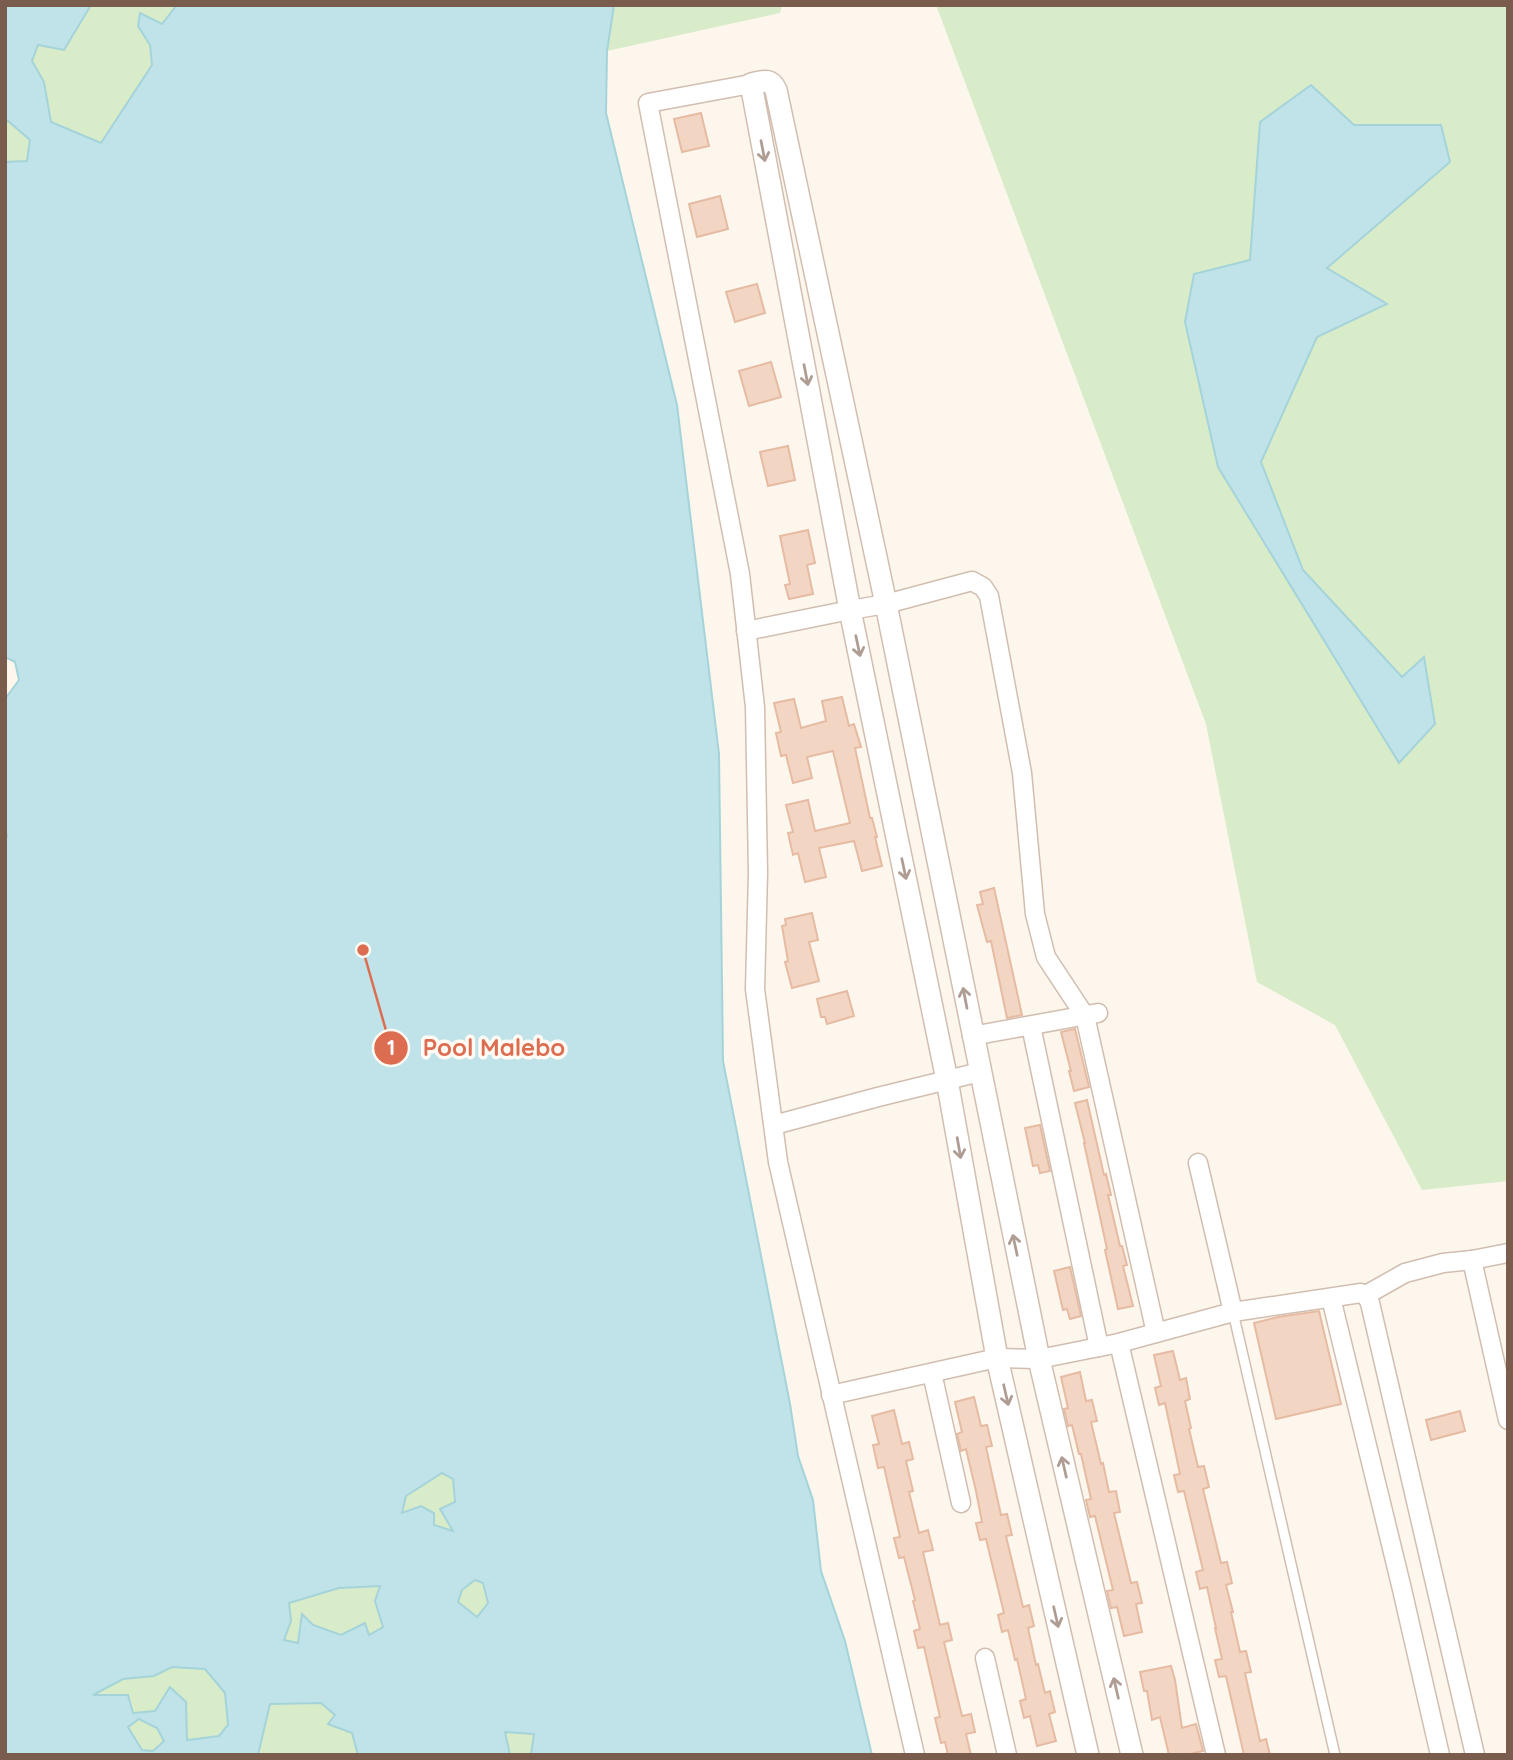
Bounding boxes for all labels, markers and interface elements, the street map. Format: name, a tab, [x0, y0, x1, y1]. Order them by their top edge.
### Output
one-way arrow	[757, 139, 771, 162]
one-way arrow	[799, 363, 813, 386]
one-way arrow	[851, 634, 865, 657]
one-way arrow	[897, 857, 911, 880]
one-way arrow	[957, 987, 971, 1010]
callout: Pool Malebo	[373, 1026, 579, 1071]
text: Pool Malebo	[423, 1032, 565, 1062]
text: 1	[387, 1034, 395, 1060]
one-way arrow	[953, 1136, 966, 1158]
one-way arrow	[1008, 1234, 1022, 1257]
one-way arrow	[999, 1383, 1013, 1406]
one-way arrow	[1057, 1456, 1070, 1479]
one-way arrow	[1050, 1605, 1063, 1628]
one-way arrow	[1109, 1677, 1122, 1700]

